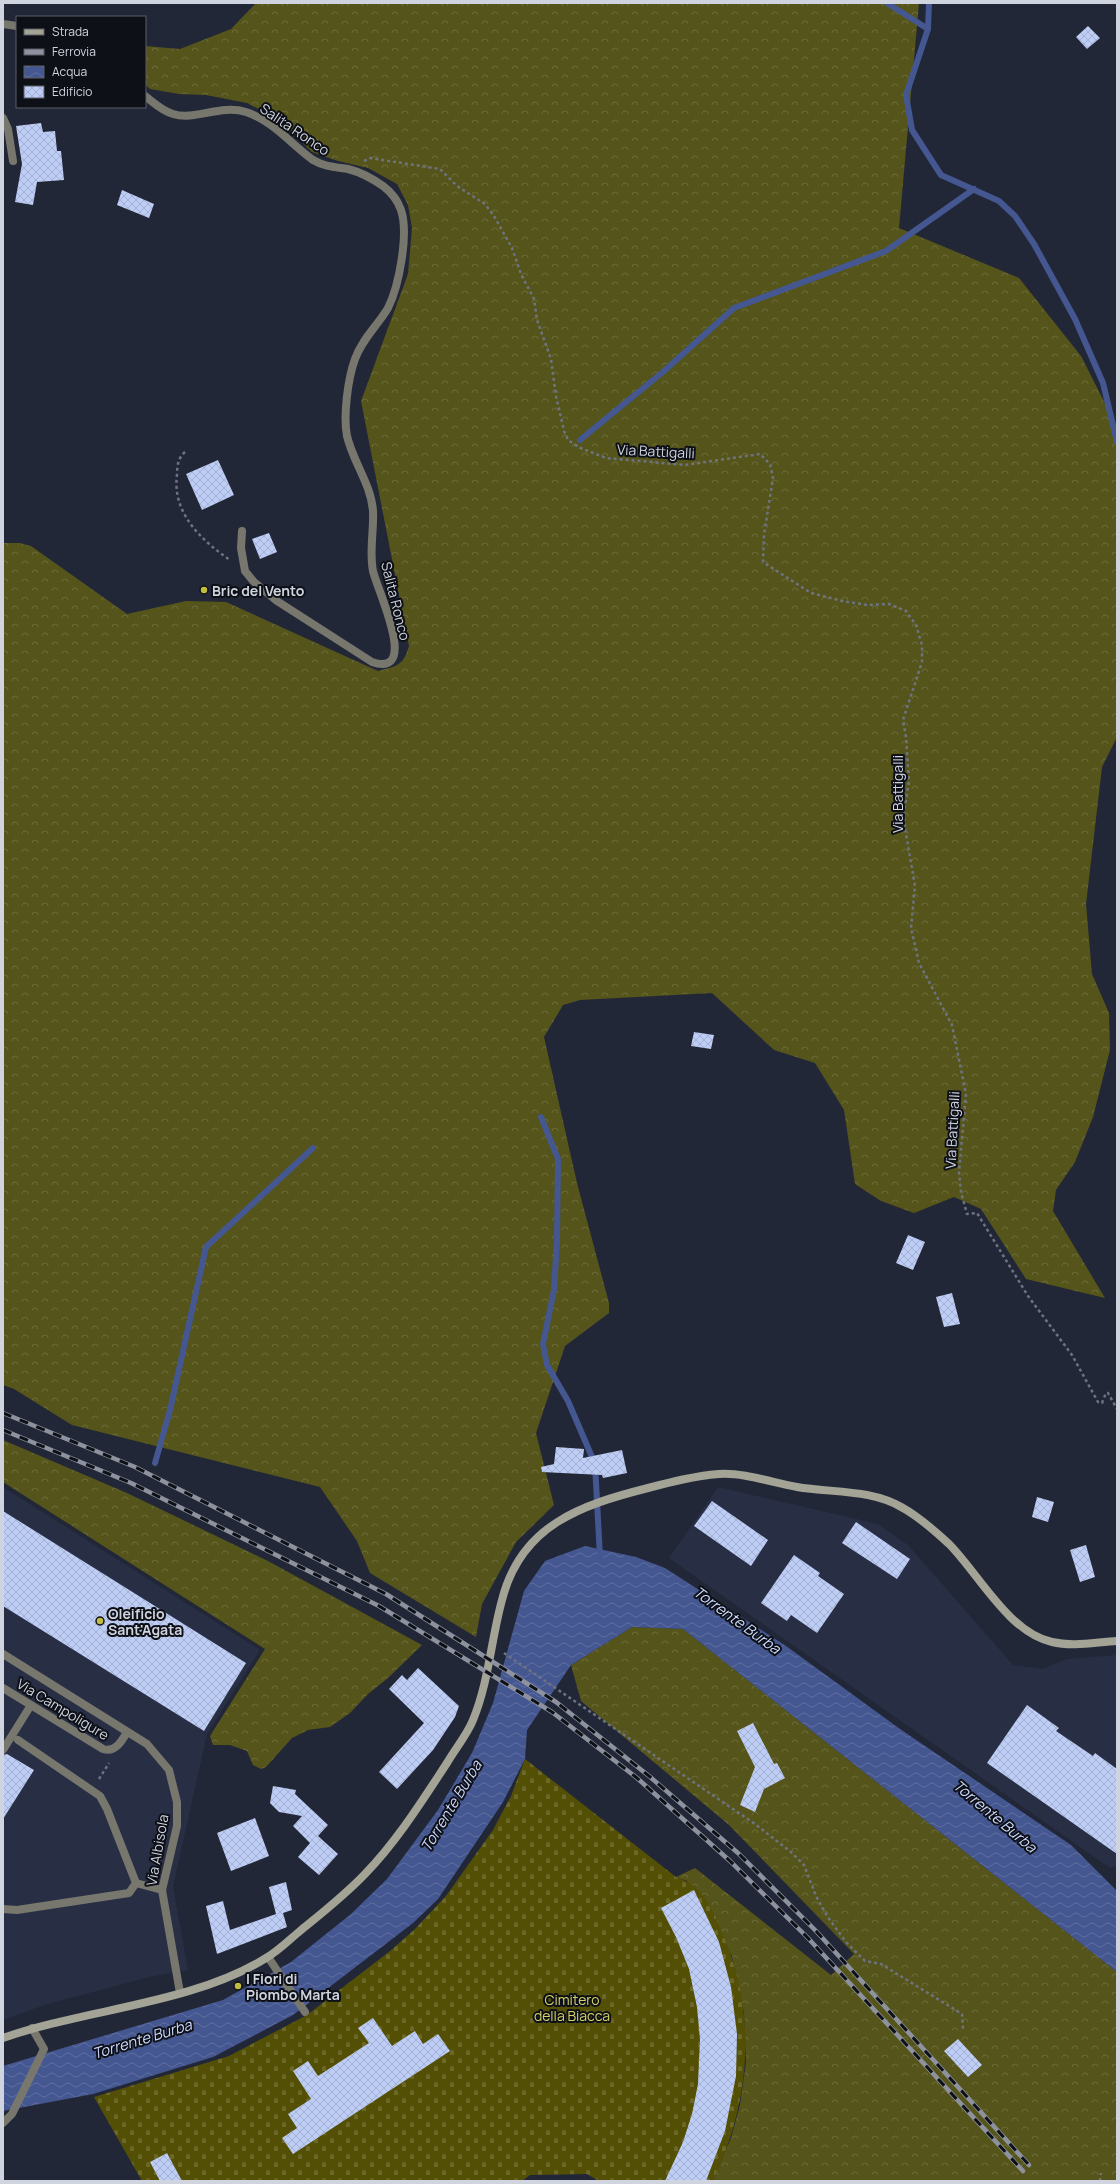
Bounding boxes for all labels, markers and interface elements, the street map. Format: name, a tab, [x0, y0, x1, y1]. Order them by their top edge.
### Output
legend	[16, 16, 146, 108]
text: Strada	[52, 23, 89, 40]
text: Ferrovia	[52, 43, 96, 60]
text: Acqua	[52, 63, 87, 80]
text: Edificio	[52, 83, 92, 100]
street label: Salita Ronco	[256, 99, 334, 159]
street label: Via Battigalli	[617, 439, 695, 463]
street label: Salita Ronco	[377, 560, 415, 642]
place label: Bric del Vento	[212, 581, 305, 600]
marker: Bric del Vento	[199, 585, 209, 595]
street label: Via Battigalli	[888, 755, 907, 833]
street label: Via Battigalli	[940, 1091, 964, 1169]
water label: Torrente Burba	[689, 1581, 785, 1659]
place label: Oleificio Sant'Agata	[108, 1604, 182, 1639]
marker: Oleificio Sant'Agata	[95, 1616, 105, 1626]
street label: Via Campoligure	[13, 1674, 113, 1744]
water label: Torrente Burba	[415, 1756, 487, 1856]
water label: Torrente Burba	[949, 1775, 1042, 1858]
street label: Via Albisola	[141, 1813, 173, 1887]
place label: I Fiori di Piombo Marta	[246, 1969, 340, 2004]
marker: I Fiori di Piombo Marta	[233, 1981, 243, 1991]
park label: Cimitero della Biacca	[534, 1990, 610, 2025]
water label: Torrente Burba	[90, 2014, 195, 2064]

